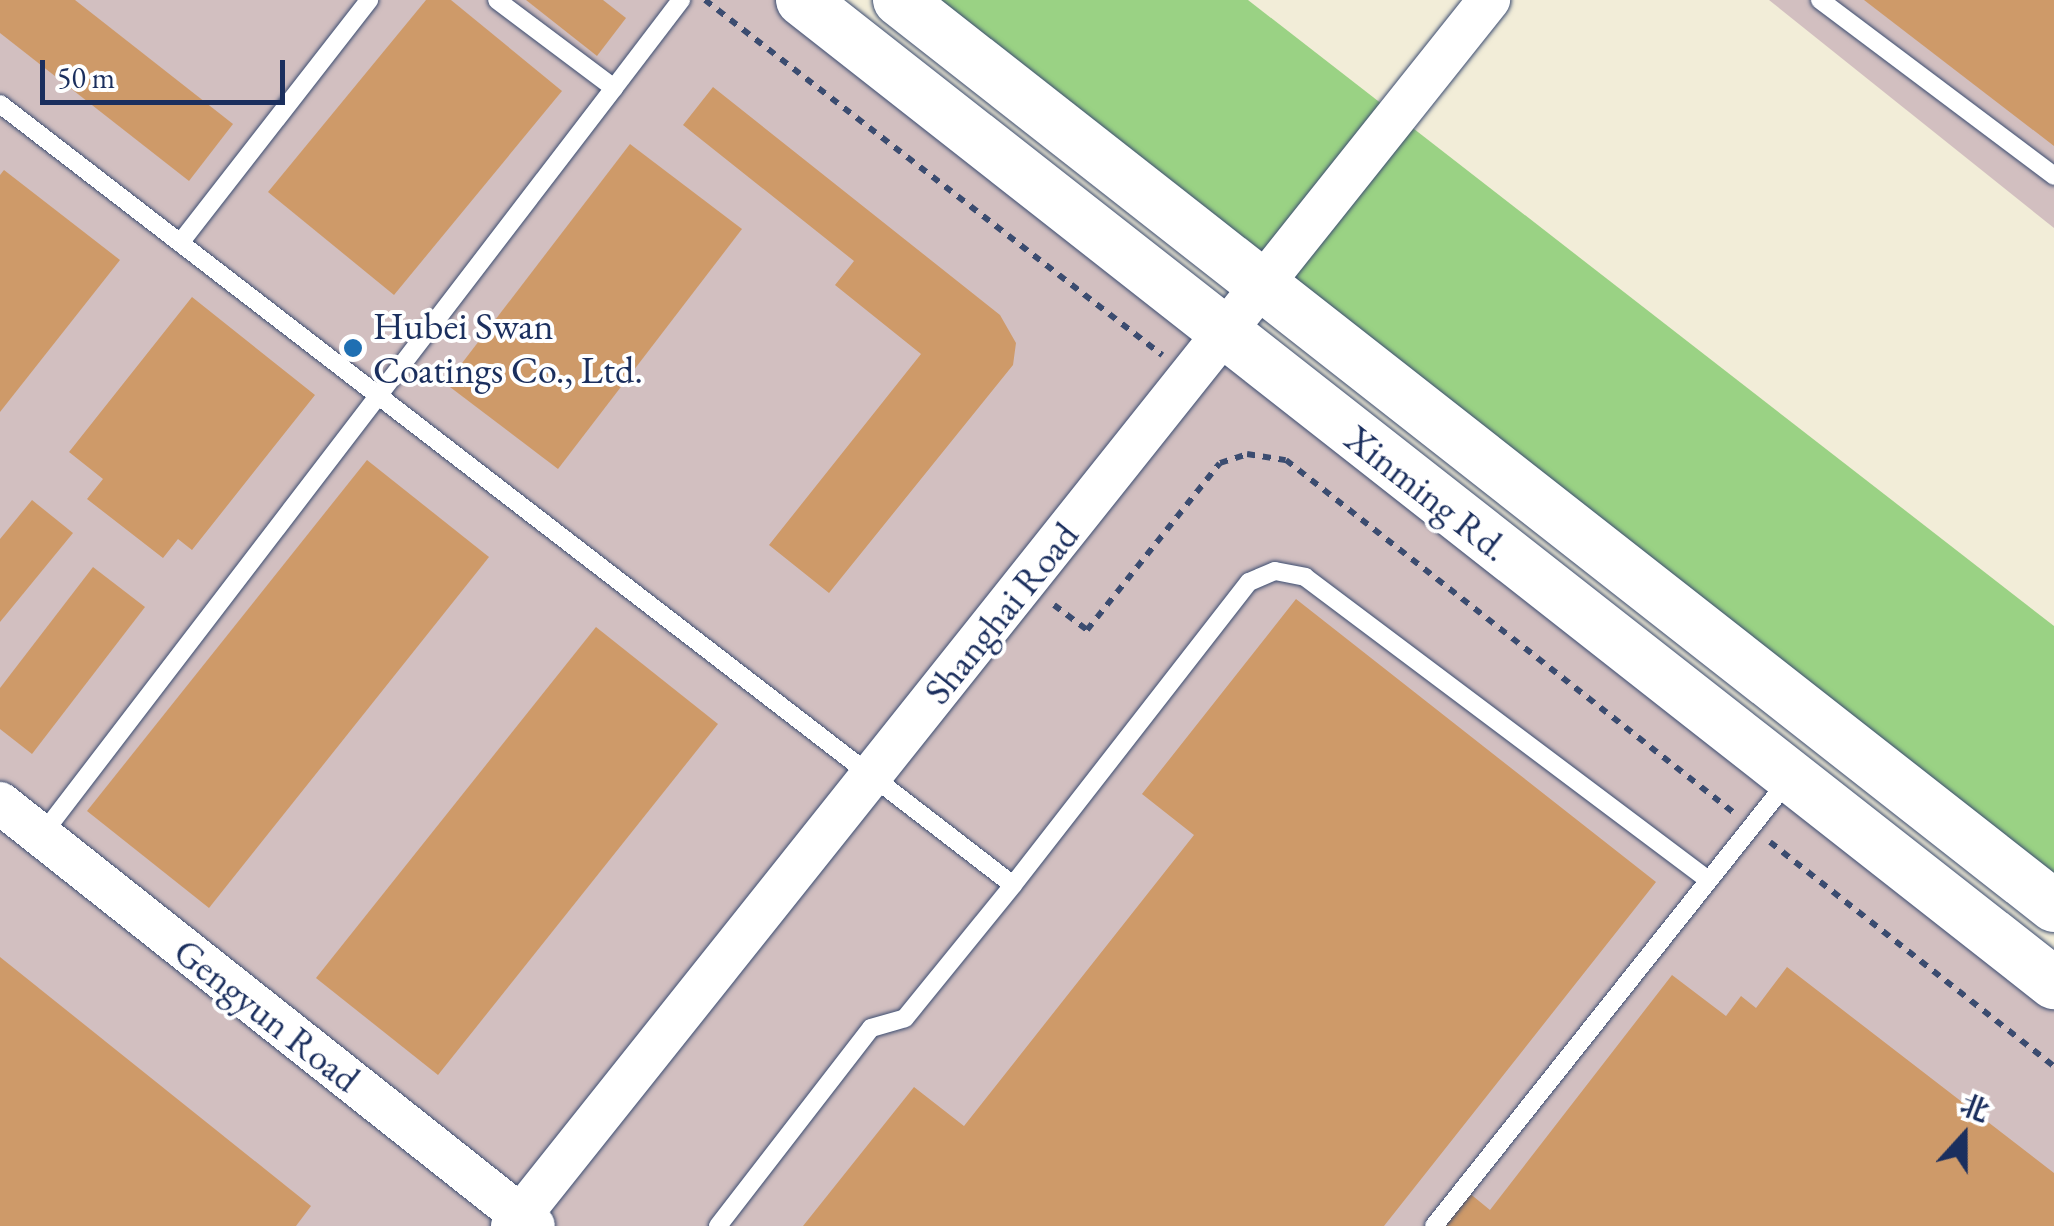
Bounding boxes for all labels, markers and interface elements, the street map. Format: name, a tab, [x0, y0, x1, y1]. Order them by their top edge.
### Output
scale bar	[45, 40, 290, 102]
text: 50 m	[57, 58, 115, 97]
place label: Hubei Swan Coatings Co., Ltd.	[373, 303, 643, 392]
marker: Hubei Swan Coatings Co., Ltd.	[342, 337, 364, 359]
street label: Xinming Rd.	[1336, 415, 1518, 571]
street label: Shanghai Road	[914, 513, 1088, 713]
street label: Gengyun Road	[165, 928, 369, 1102]
north arrow	[1914, 1086, 2014, 1186]
text: 北	[1955, 1086, 1994, 1130]

